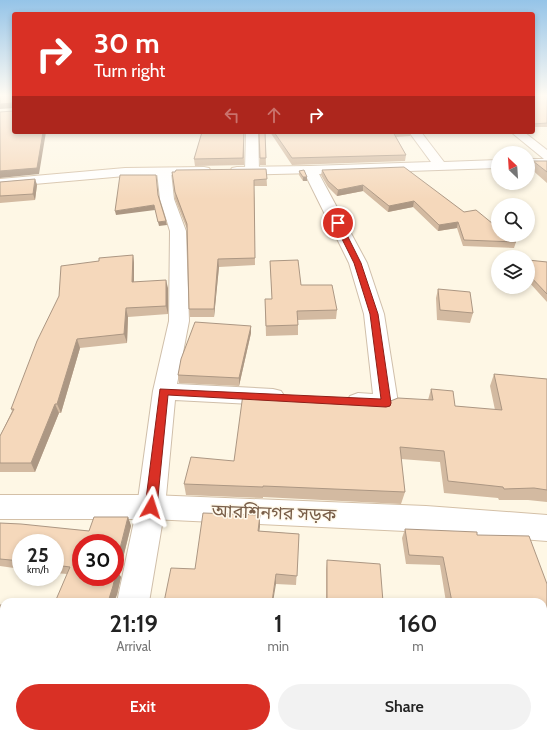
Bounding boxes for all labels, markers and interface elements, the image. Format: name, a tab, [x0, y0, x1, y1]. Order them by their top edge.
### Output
text: 30 m	[94, 26, 160, 60]
icon: right	[28, 28, 80, 80]
text: Turn right	[94, 60, 165, 82]
icon: left	[221, 104, 243, 126]
icon: ahead	[263, 104, 285, 126]
icon: right	[305, 104, 327, 126]
north arrow	[491, 146, 535, 190]
map controls	[491, 146, 535, 294]
button: search	[491, 198, 535, 242]
pin	[321, 206, 355, 240]
icon: arrive	[327, 212, 349, 234]
button: layers	[491, 250, 535, 294]
position arrow	[130, 486, 172, 528]
street label: আরশিনগর সড়ক	[210, 500, 337, 526]
speed limit sign: 30	[72, 534, 124, 586]
text: 25	[27, 543, 49, 567]
text: km/h	[27, 563, 49, 576]
text: 21:19	[110, 609, 158, 638]
text: 1	[274, 609, 282, 638]
text: 160	[399, 609, 437, 638]
text: Arrival	[116, 638, 151, 654]
text: min	[268, 638, 289, 654]
text: m	[412, 638, 424, 654]
button: Exit	[16, 684, 270, 730]
button: Share	[278, 684, 531, 730]

